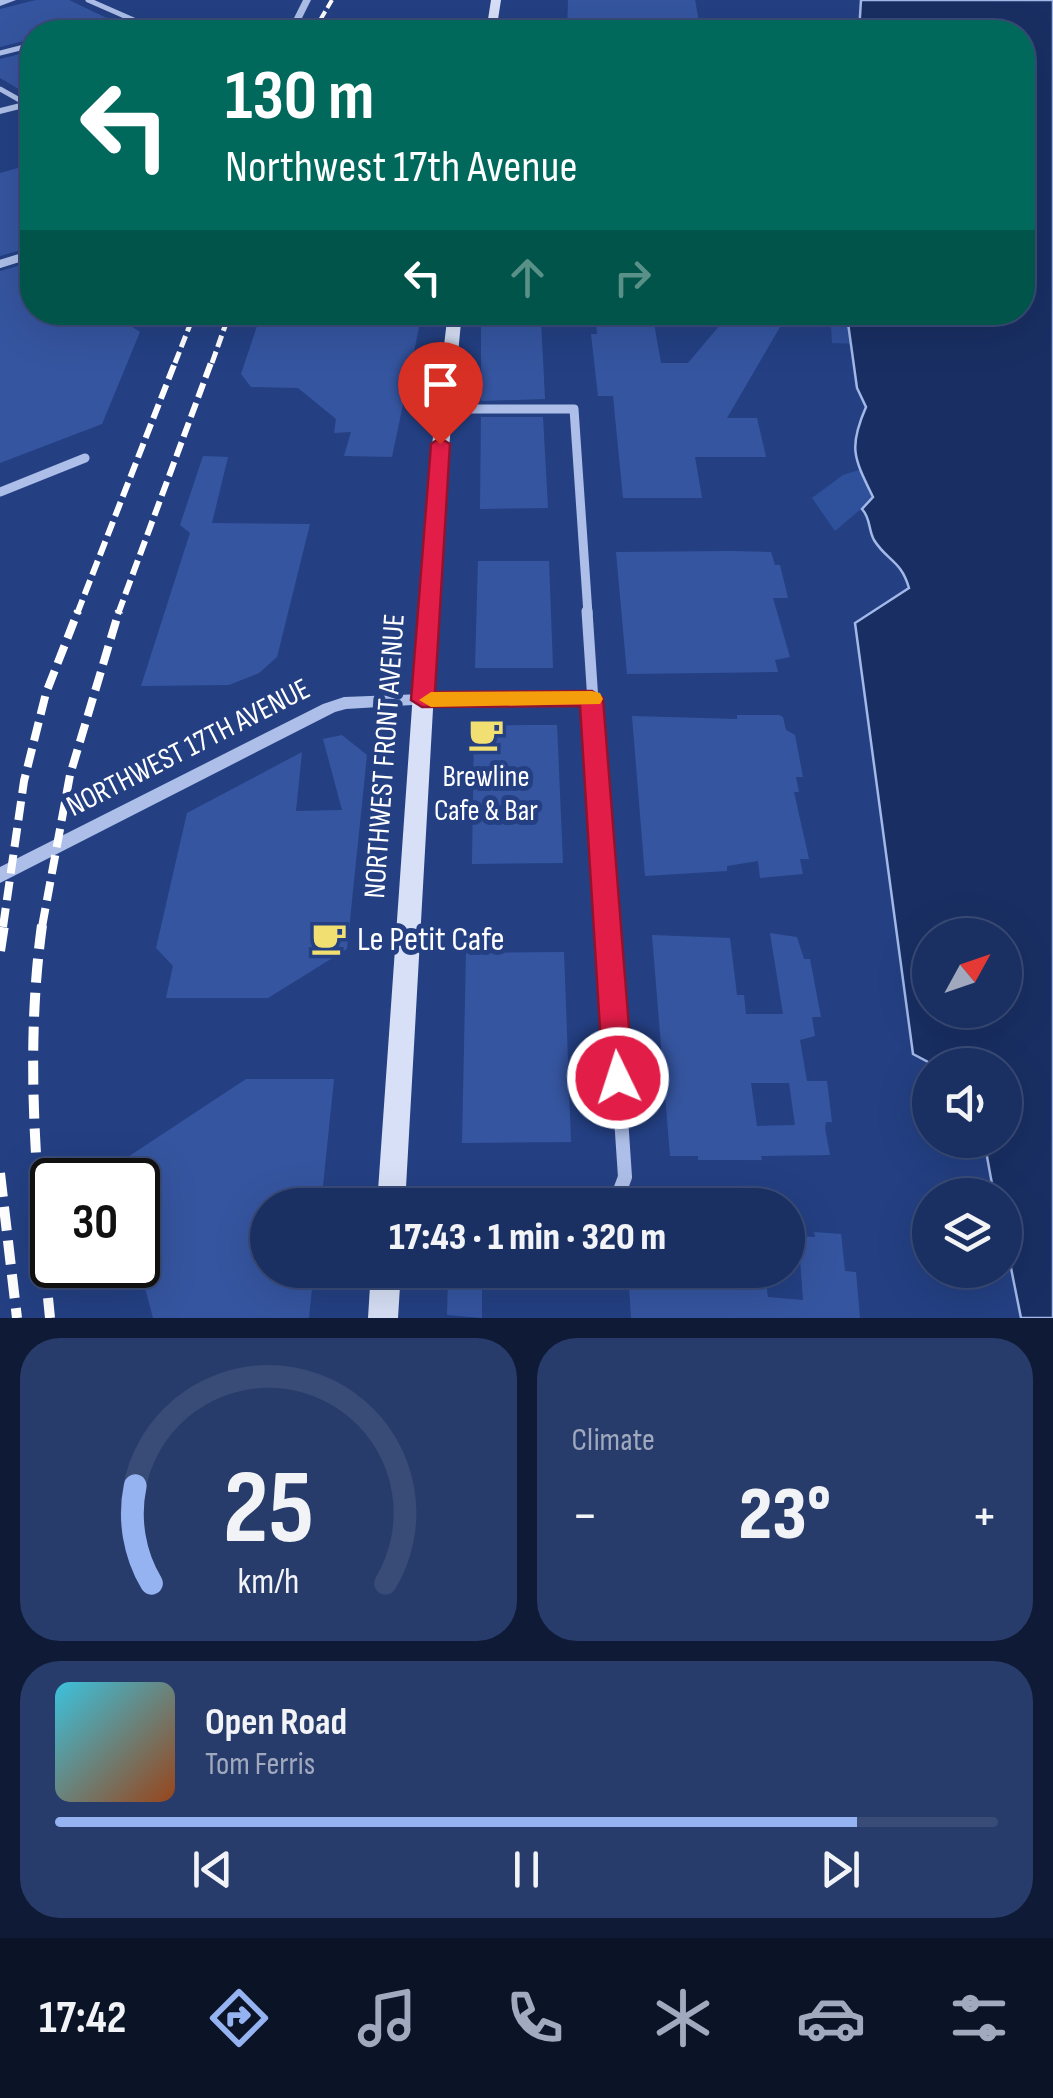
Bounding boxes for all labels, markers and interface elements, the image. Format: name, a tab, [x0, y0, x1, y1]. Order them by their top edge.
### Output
text: 130 m	[225, 55, 374, 139]
icon: left	[60, 60, 190, 190]
text: Northwest 17th Avenue	[225, 140, 578, 195]
icon: left	[395, 250, 450, 305]
icon: ahead	[500, 250, 555, 305]
icon: right	[605, 250, 660, 305]
pin	[398, 342, 483, 445]
icon: arrive	[413, 357, 468, 412]
street label: NORTHWEST FRONT AVENUE	[357, 613, 413, 900]
street label: NORTHWEST 17TH AVENUE	[61, 671, 316, 825]
cafe icon: Brewline Cafe & Bar	[467, 715, 505, 753]
place label: Brewline Cafe & Bar	[434, 759, 538, 829]
place label: Le Petit Cafe	[357, 918, 505, 961]
north arrow	[912, 918, 1022, 1028]
map controls	[912, 918, 1022, 1288]
cafe icon: Le Petit Cafe	[310, 919, 348, 957]
position arrow	[566, 1026, 670, 1130]
button: sound	[912, 1048, 1022, 1158]
speed limit sign: 30	[30, 1158, 160, 1288]
button: layers	[912, 1178, 1022, 1288]
text: 17:43 · 1 min · 320 m	[389, 1215, 666, 1260]
text: Climate	[572, 1421, 655, 1460]
text: 25	[223, 1447, 314, 1572]
text: 23°	[739, 1470, 831, 1561]
text: −	[572, 1483, 598, 1550]
text: +	[971, 1483, 998, 1550]
text: km/h	[237, 1561, 299, 1604]
text: Open Road	[205, 1700, 347, 1745]
text: Tom Ferris	[205, 1745, 315, 1784]
icon: previous	[185, 1842, 240, 1897]
icon: pause	[499, 1842, 554, 1897]
icon: next	[813, 1842, 868, 1897]
icon: directions	[204, 1983, 274, 2053]
icon: music	[352, 1983, 422, 2053]
icon: phone	[500, 1983, 570, 2053]
icon: climate	[648, 1983, 718, 2053]
icon: car	[796, 1983, 866, 2053]
icon: filters	[944, 1983, 1014, 2053]
text: 17:42	[39, 1991, 127, 2046]

